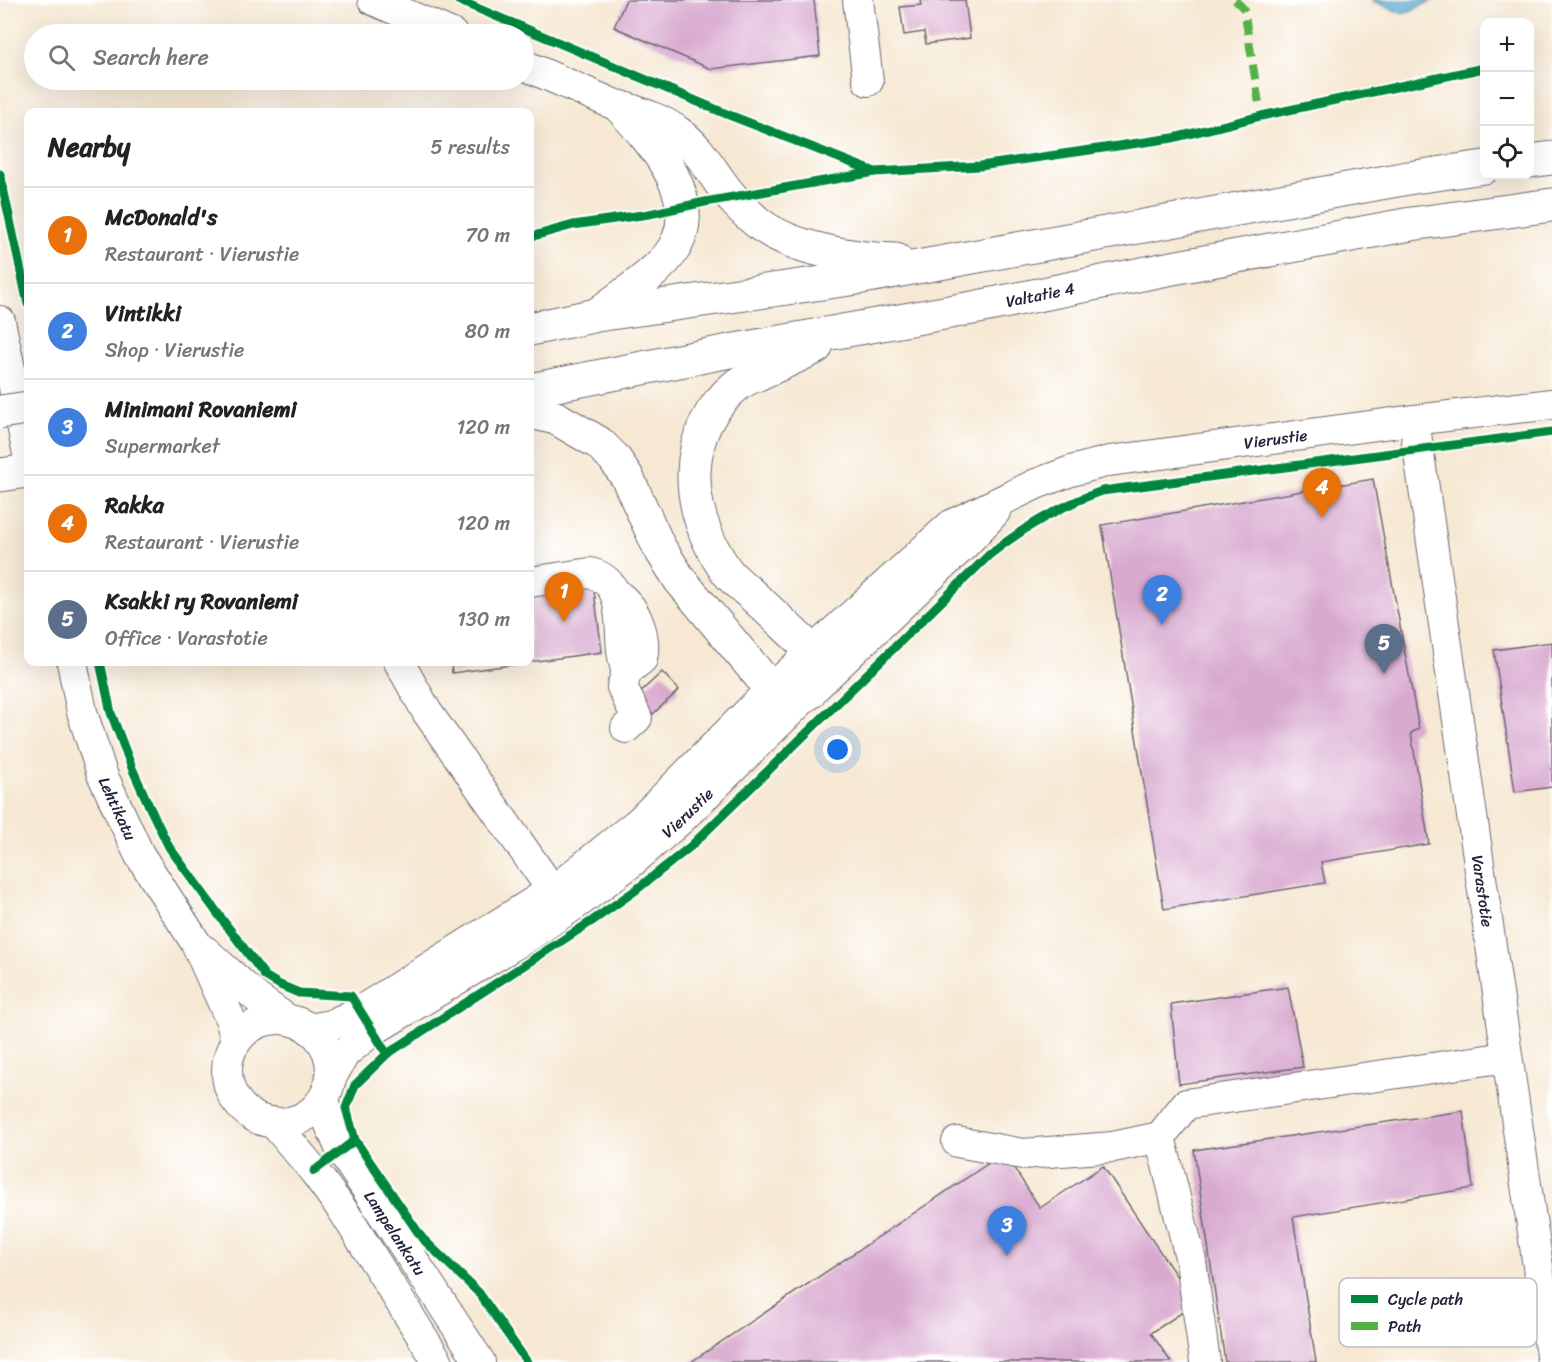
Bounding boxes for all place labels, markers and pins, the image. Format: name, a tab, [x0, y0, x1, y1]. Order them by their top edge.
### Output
pin: 4	[1302, 468, 1342, 518]
pin: 1	[544, 572, 584, 622]
pin: 2	[1142, 576, 1182, 625]
pin: 5	[1364, 624, 1404, 674]
pin: 3	[988, 1206, 1026, 1256]

